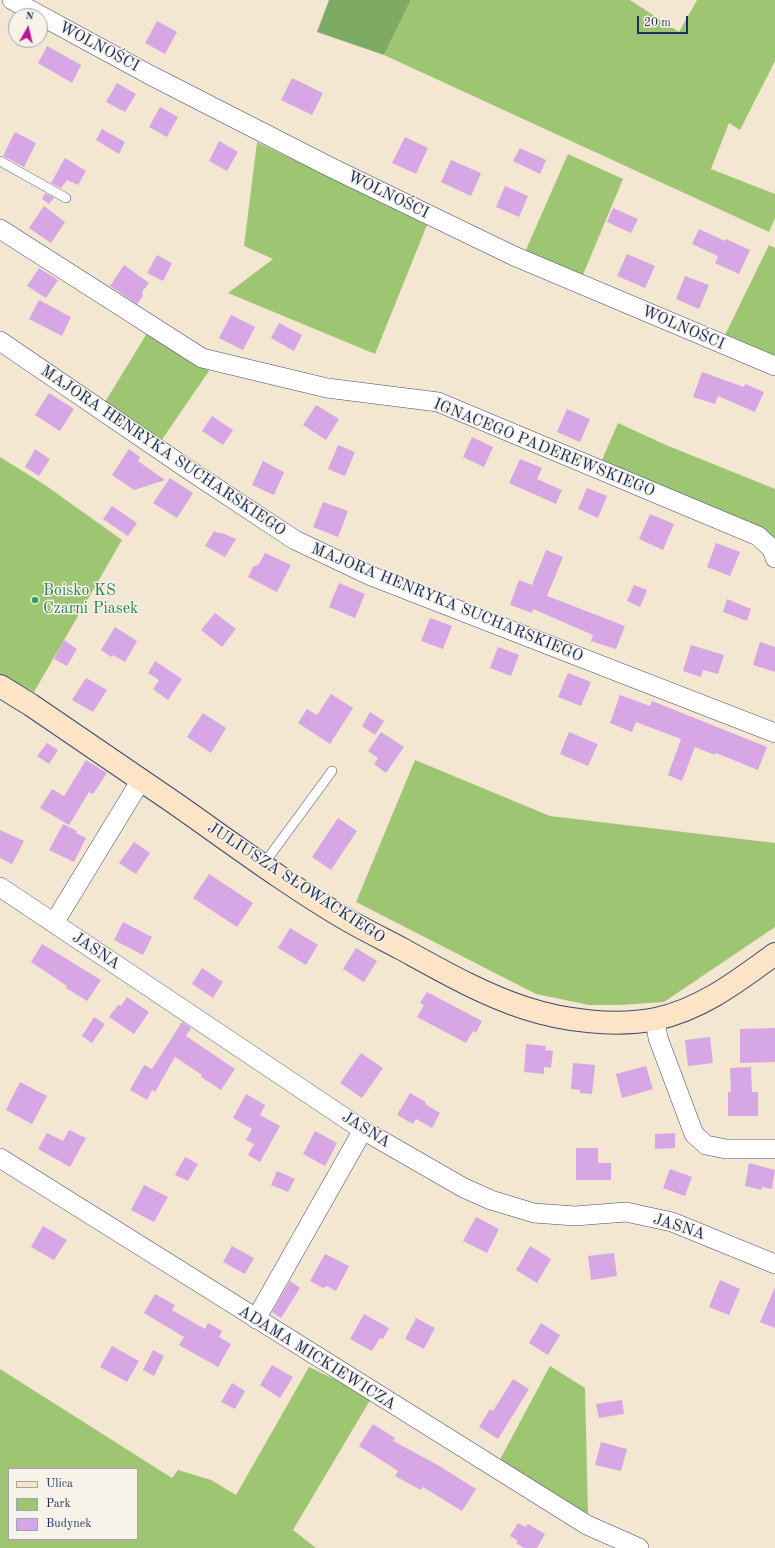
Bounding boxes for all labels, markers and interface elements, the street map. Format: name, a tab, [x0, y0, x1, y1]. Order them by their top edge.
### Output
north arrow	[8, 8, 48, 48]
scale bar	[639, 8, 690, 34]
text: N	[25, 11, 35, 23]
text: 20 m	[644, 17, 671, 29]
street label: WOLNOŚCI	[55, 18, 143, 76]
street label: WOLNOŚCI	[344, 167, 432, 223]
street label: WOLNOŚCI	[639, 302, 727, 354]
street label: MAJORA HENRYKA SUCHARSKIEGO	[37, 362, 289, 540]
street label: IGNACEGO PADEREWSKIEGO	[430, 395, 658, 501]
street label: MAJORA HENRYKA SUCHARSKIEGO	[308, 540, 586, 666]
place label: Boisko KS Czarni Piasek	[43, 581, 138, 619]
marker: Boisko KS Czarni Piasek	[30, 595, 40, 605]
street label: JULIUSZA SŁOWACKIEGO	[204, 818, 388, 948]
street label: JASNA	[68, 928, 124, 974]
street label: JASNA	[338, 1108, 394, 1152]
street label: JASNA	[650, 1210, 708, 1244]
street label: ADAMA MICKIEWICZA	[234, 1301, 400, 1415]
legend	[8, 1468, 138, 1540]
text: Ulica	[46, 1478, 73, 1490]
text: Park	[46, 1498, 71, 1510]
text: Budynek	[46, 1518, 92, 1530]

